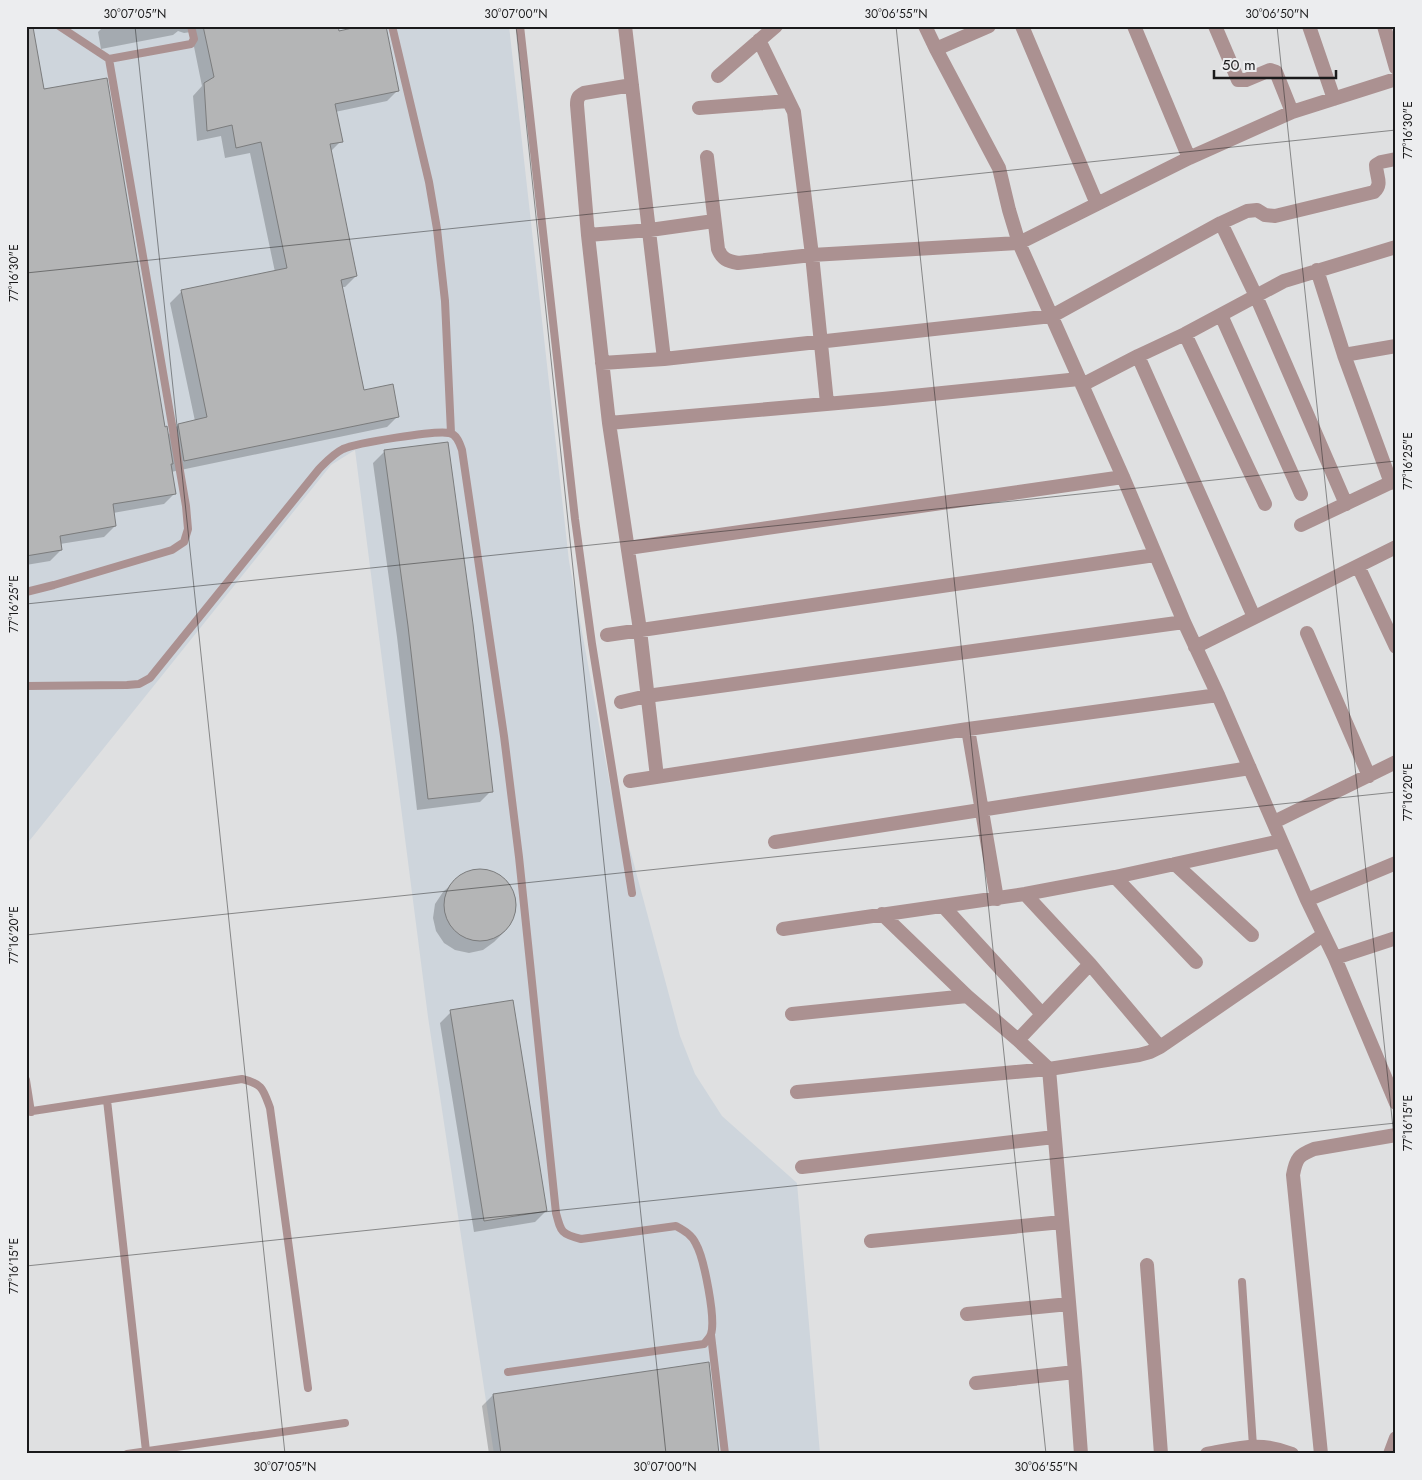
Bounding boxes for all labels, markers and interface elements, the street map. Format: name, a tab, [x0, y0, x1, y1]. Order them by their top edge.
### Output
text: 30°07'05"N	[104, 5, 166, 23]
text: 30°07'00"N	[484, 5, 548, 23]
text: 30°06'55"N	[864, 5, 928, 23]
text: 30°06'50"N	[1245, 5, 1309, 23]
scale bar	[1214, 48, 1337, 80]
text: 50 m	[1222, 54, 1256, 76]
text: 77°16'30"E	[1399, 101, 1417, 159]
text: 77°16'30"E	[5, 244, 23, 302]
text: 77°16'25"E	[1399, 432, 1417, 490]
text: 77°16'25"E	[5, 575, 23, 633]
text: 77°16'20"E	[1399, 763, 1417, 821]
text: 77°16'20"E	[5, 906, 23, 964]
text: 77°16'15"E	[1399, 1095, 1417, 1151]
text: 77°16'15"E	[5, 1238, 23, 1294]
text: 30°07'05"N	[254, 1458, 316, 1476]
text: 30°07'00"N	[633, 1458, 697, 1476]
text: 30°06'55"N	[1014, 1458, 1078, 1476]

